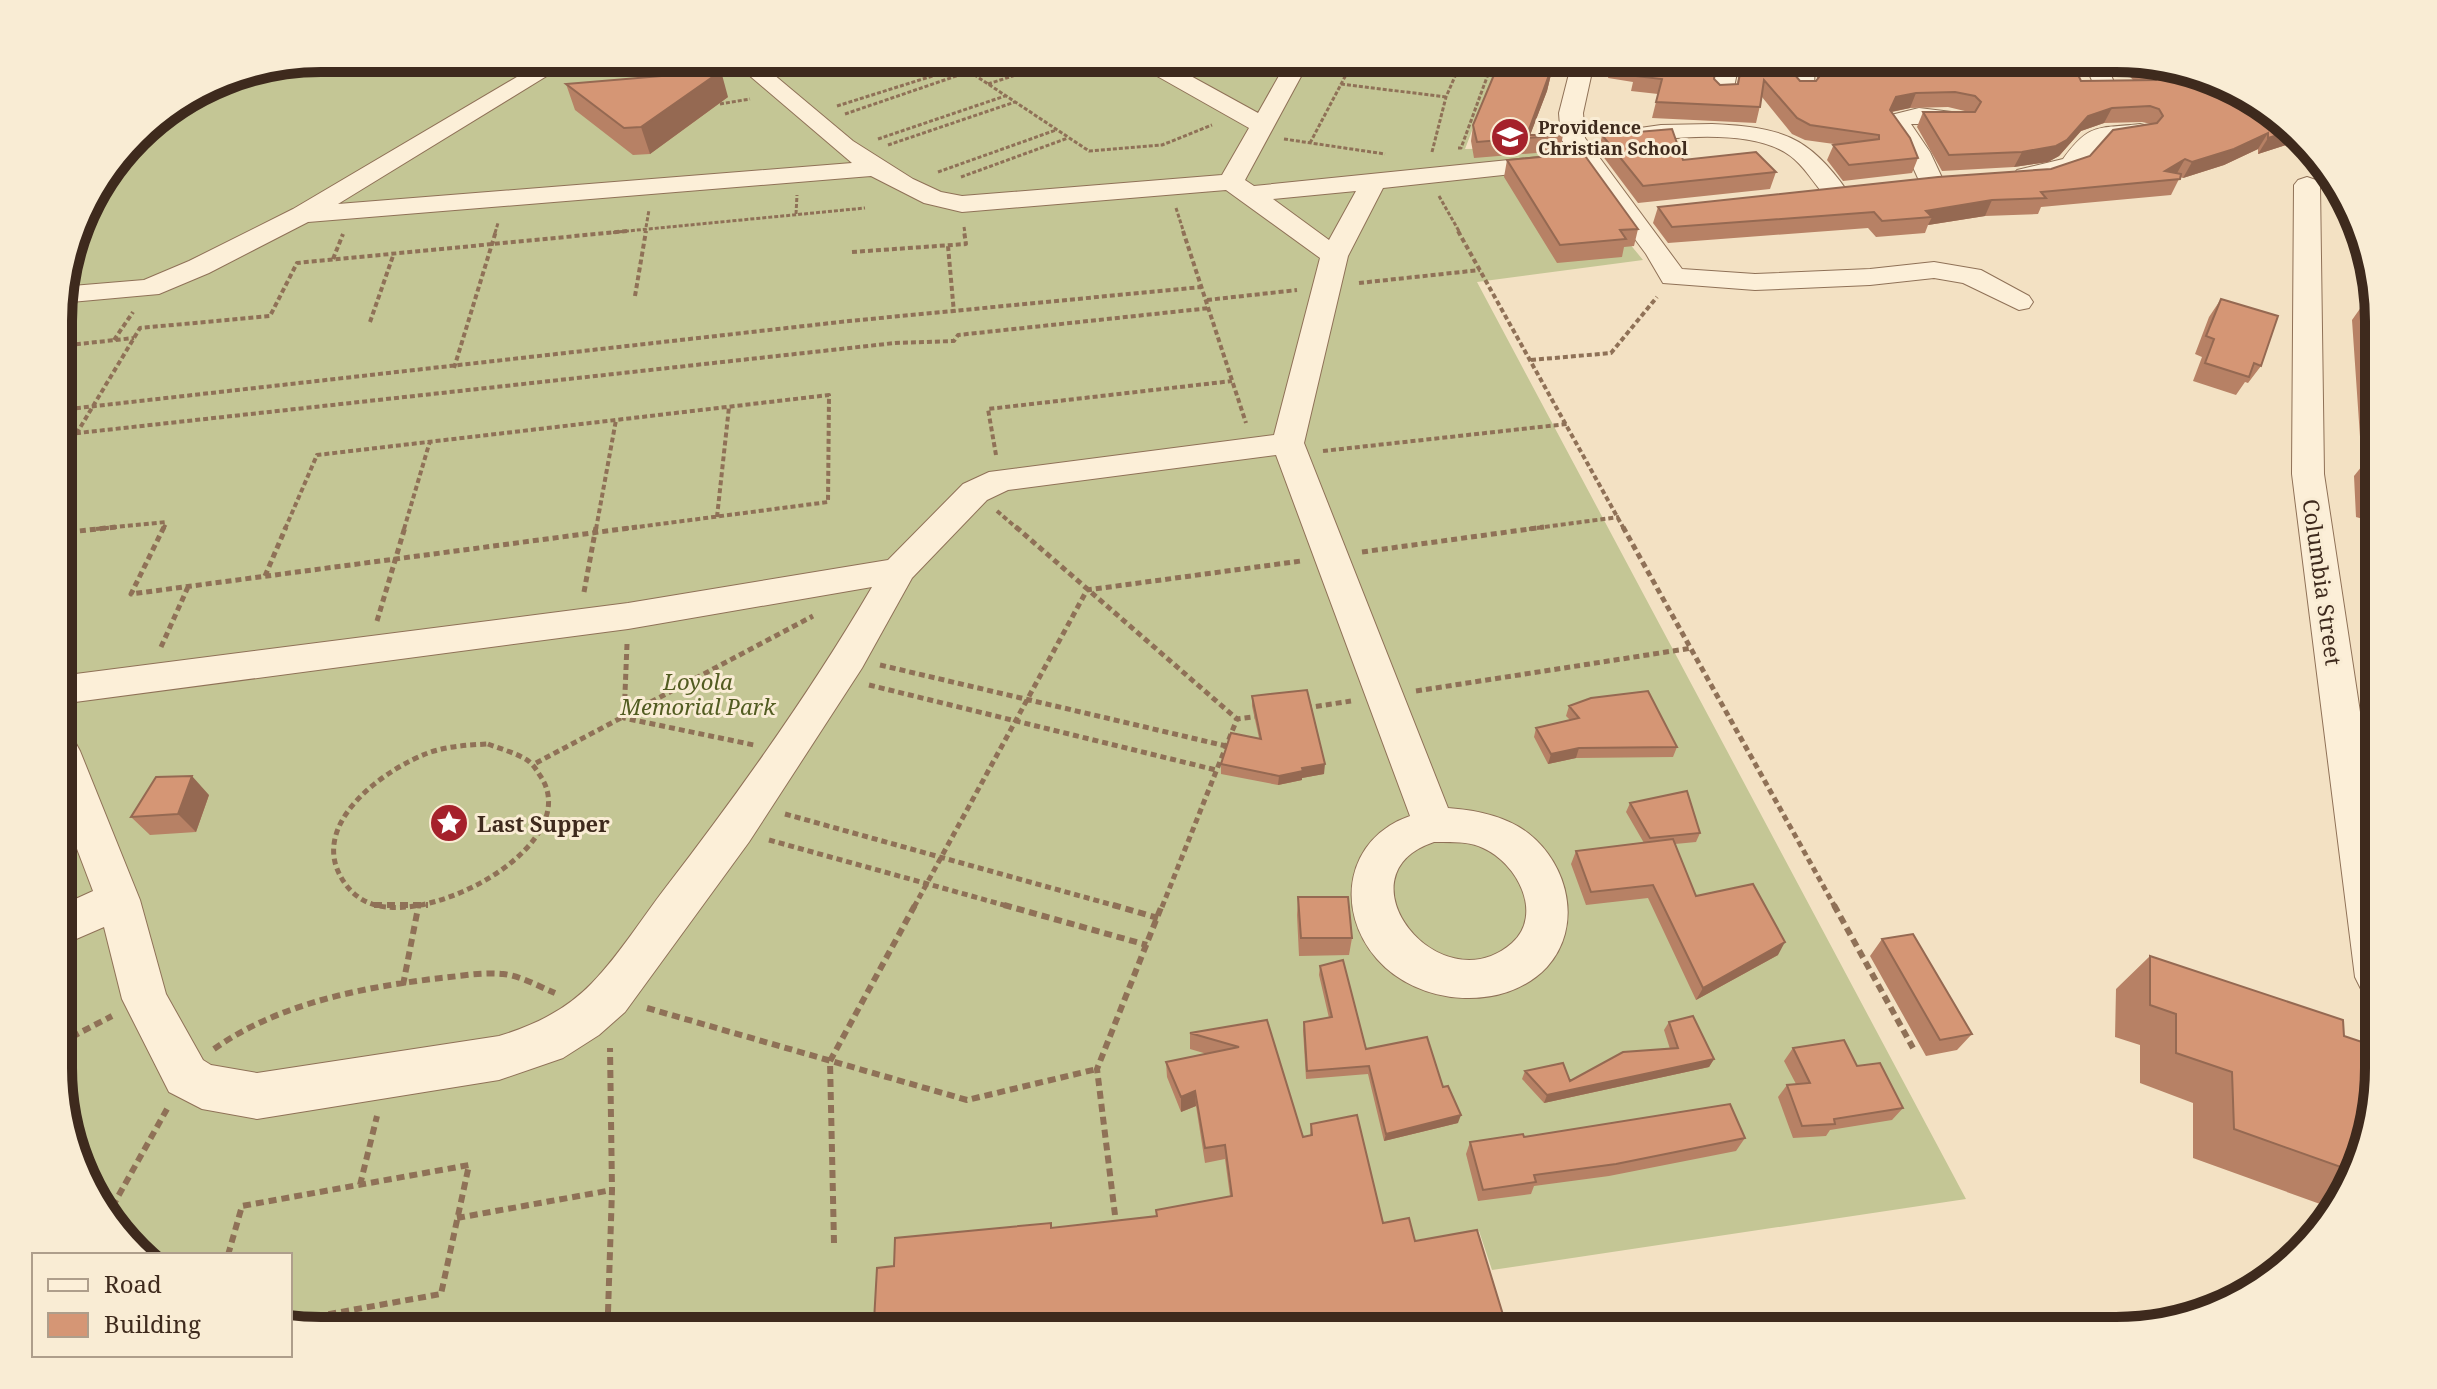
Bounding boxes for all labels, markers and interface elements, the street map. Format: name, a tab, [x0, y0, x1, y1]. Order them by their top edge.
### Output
place label: Providence Christian School	[1538, 115, 1689, 160]
school or university icon: Providence Christian School	[1489, 116, 1531, 158]
street label: Columbia Street	[2296, 497, 2350, 667]
park label: Loyola Memorial Park	[619, 666, 777, 721]
place icon: Last Supper	[428, 802, 470, 844]
place label: Last Supper	[477, 808, 610, 838]
legend	[32, 1253, 292, 1357]
text: Road	[104, 1267, 162, 1300]
text: Building	[104, 1307, 201, 1340]

